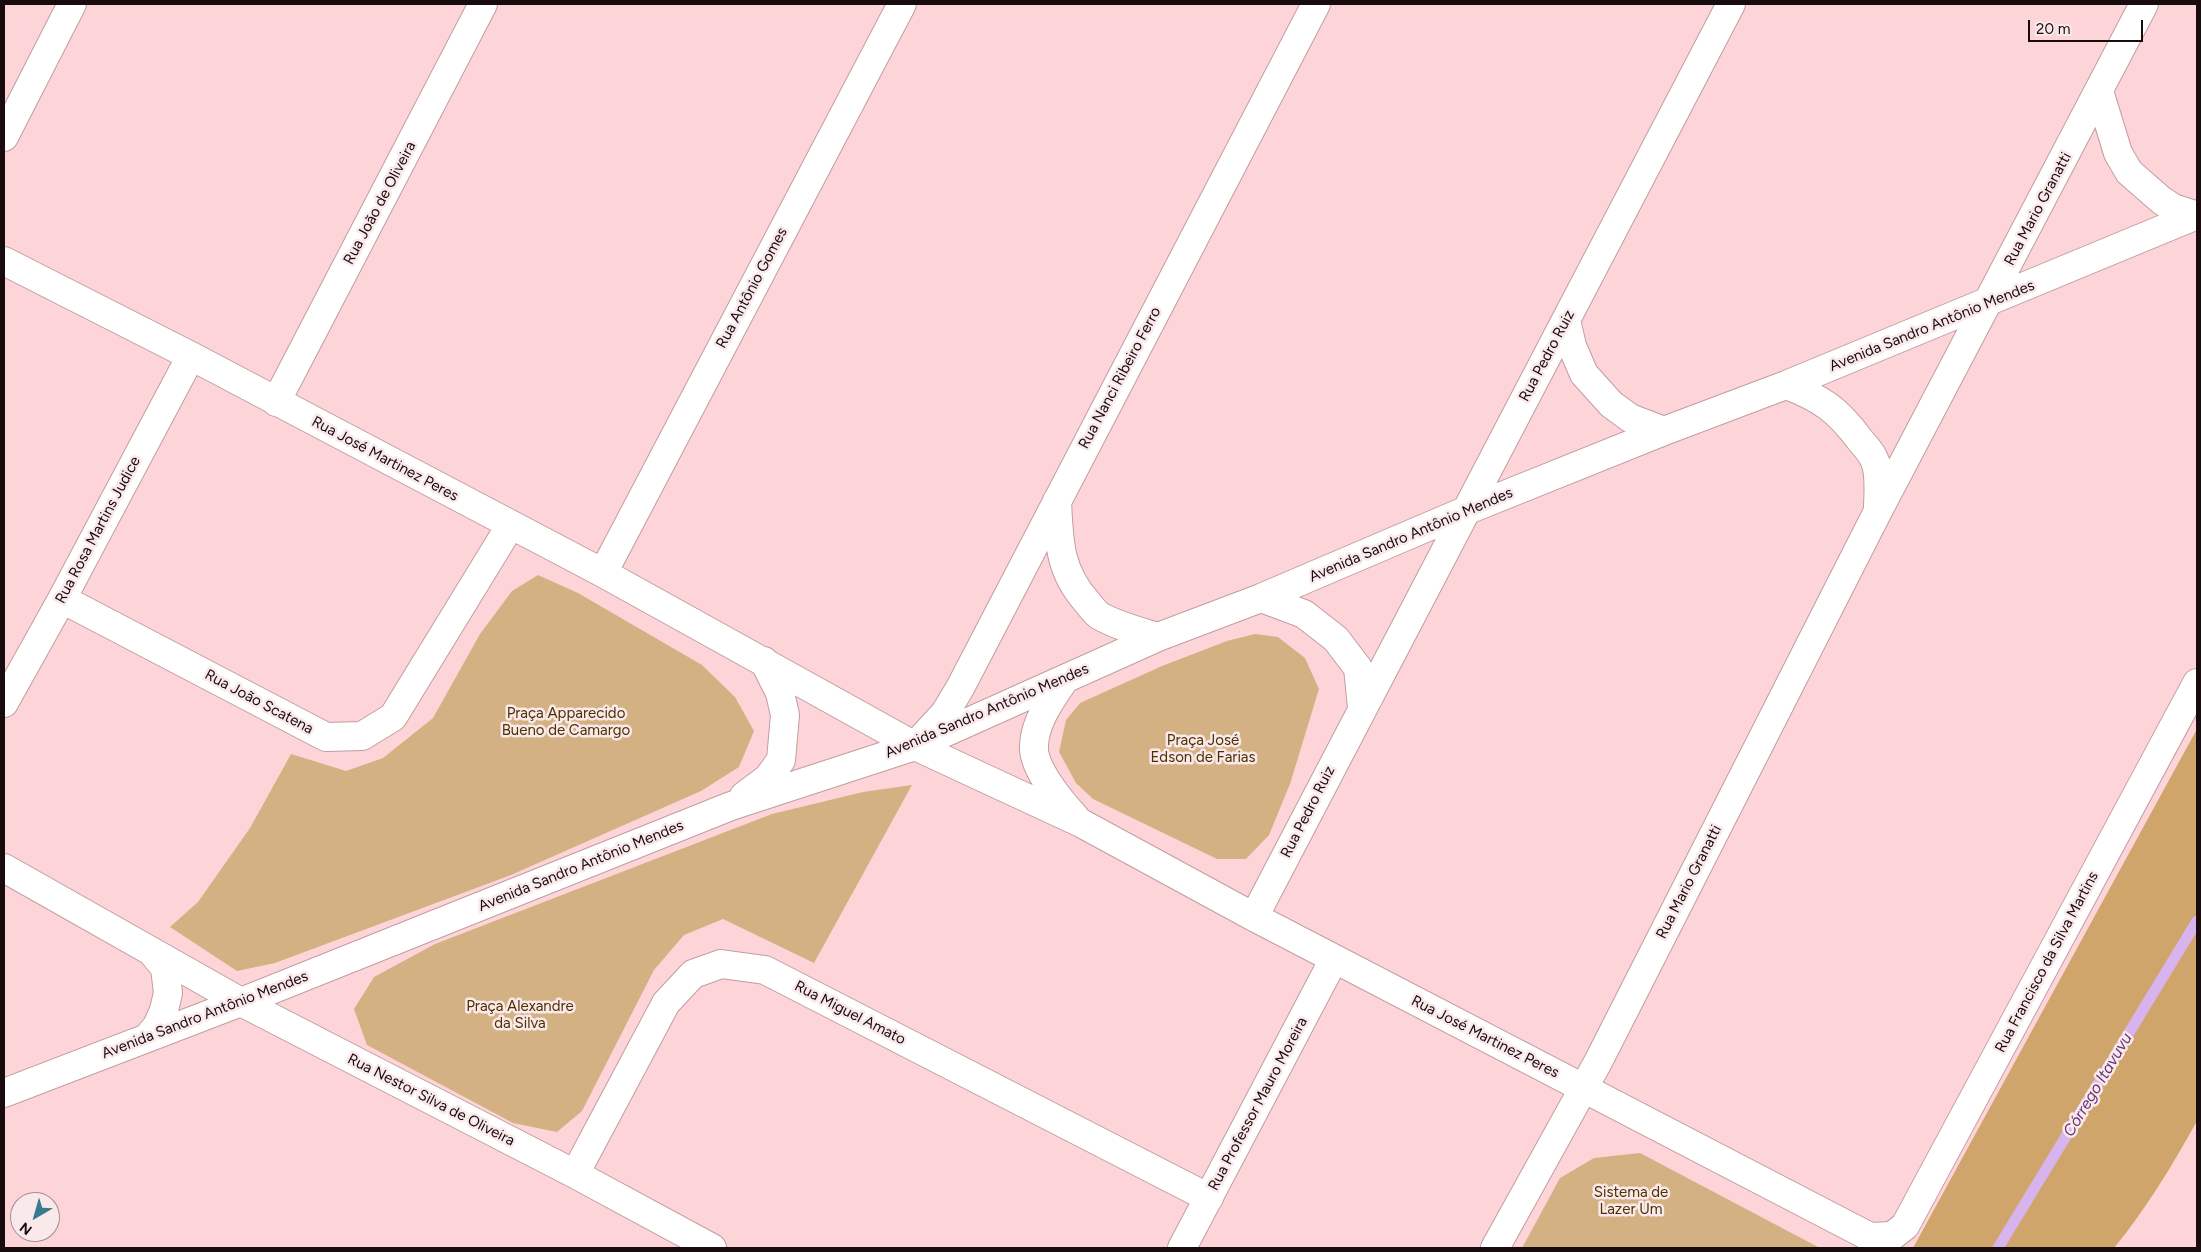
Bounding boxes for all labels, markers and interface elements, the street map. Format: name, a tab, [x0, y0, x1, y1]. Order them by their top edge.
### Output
scale bar	[2031, 10, 2146, 42]
text: 20 m	[2036, 20, 2070, 38]
street label: Rua João de Oliveira	[340, 138, 420, 268]
street label: Rua Mario Granatti	[2001, 149, 2075, 269]
street label: Rua Antônio Gomes	[713, 224, 791, 352]
street label: Avenida Sandro Antônio Mendes	[1827, 277, 2037, 375]
street label: Rua Nanci Ribeiro Ferro	[1075, 304, 1165, 452]
street label: Rua Pedro Ruiz	[1515, 307, 1579, 405]
street label: Rua José Martinez Peres	[309, 413, 461, 505]
street label: Rua Rosa Martins Judice	[52, 453, 144, 607]
street label: Avenida Sandro Antônio Mendes	[1306, 484, 1516, 586]
street label: Avenida Sandro Antônio Mendes	[882, 660, 1092, 762]
street label: Rua João Scatena	[202, 666, 316, 738]
park label: Praça Apparecido Bueno de Camargo	[502, 705, 630, 740]
park label: Praça José Edson de Farias	[1150, 732, 1256, 767]
street label: Rua Pedro Ruiz	[1277, 763, 1339, 861]
street label: Avenida Sandro Antônio Mendes	[476, 817, 686, 915]
street label: Rua Mario Granatti	[1653, 822, 1725, 942]
street label: Rua Francisco da Silva Martins	[1992, 868, 2102, 1056]
street label: Avenida Sandro Antônio Mendes	[99, 967, 311, 1063]
street label: Rua Miguel Amato	[791, 977, 909, 1049]
street label: Rua José Martinez Peres	[1408, 992, 1562, 1082]
park label: Praça Alexandre da Silva	[466, 998, 574, 1033]
street label: Rua Professor Mauro Moreira	[1205, 1014, 1311, 1194]
water label: Córrego Itavuvu	[2060, 1030, 2136, 1140]
street label: Rua Nestor Silva de Oliveira	[344, 1050, 518, 1150]
park label: Sistema de Lazer Um	[1594, 1184, 1668, 1219]
north arrow	[10, 1192, 60, 1242]
text: N	[17, 1218, 36, 1238]

